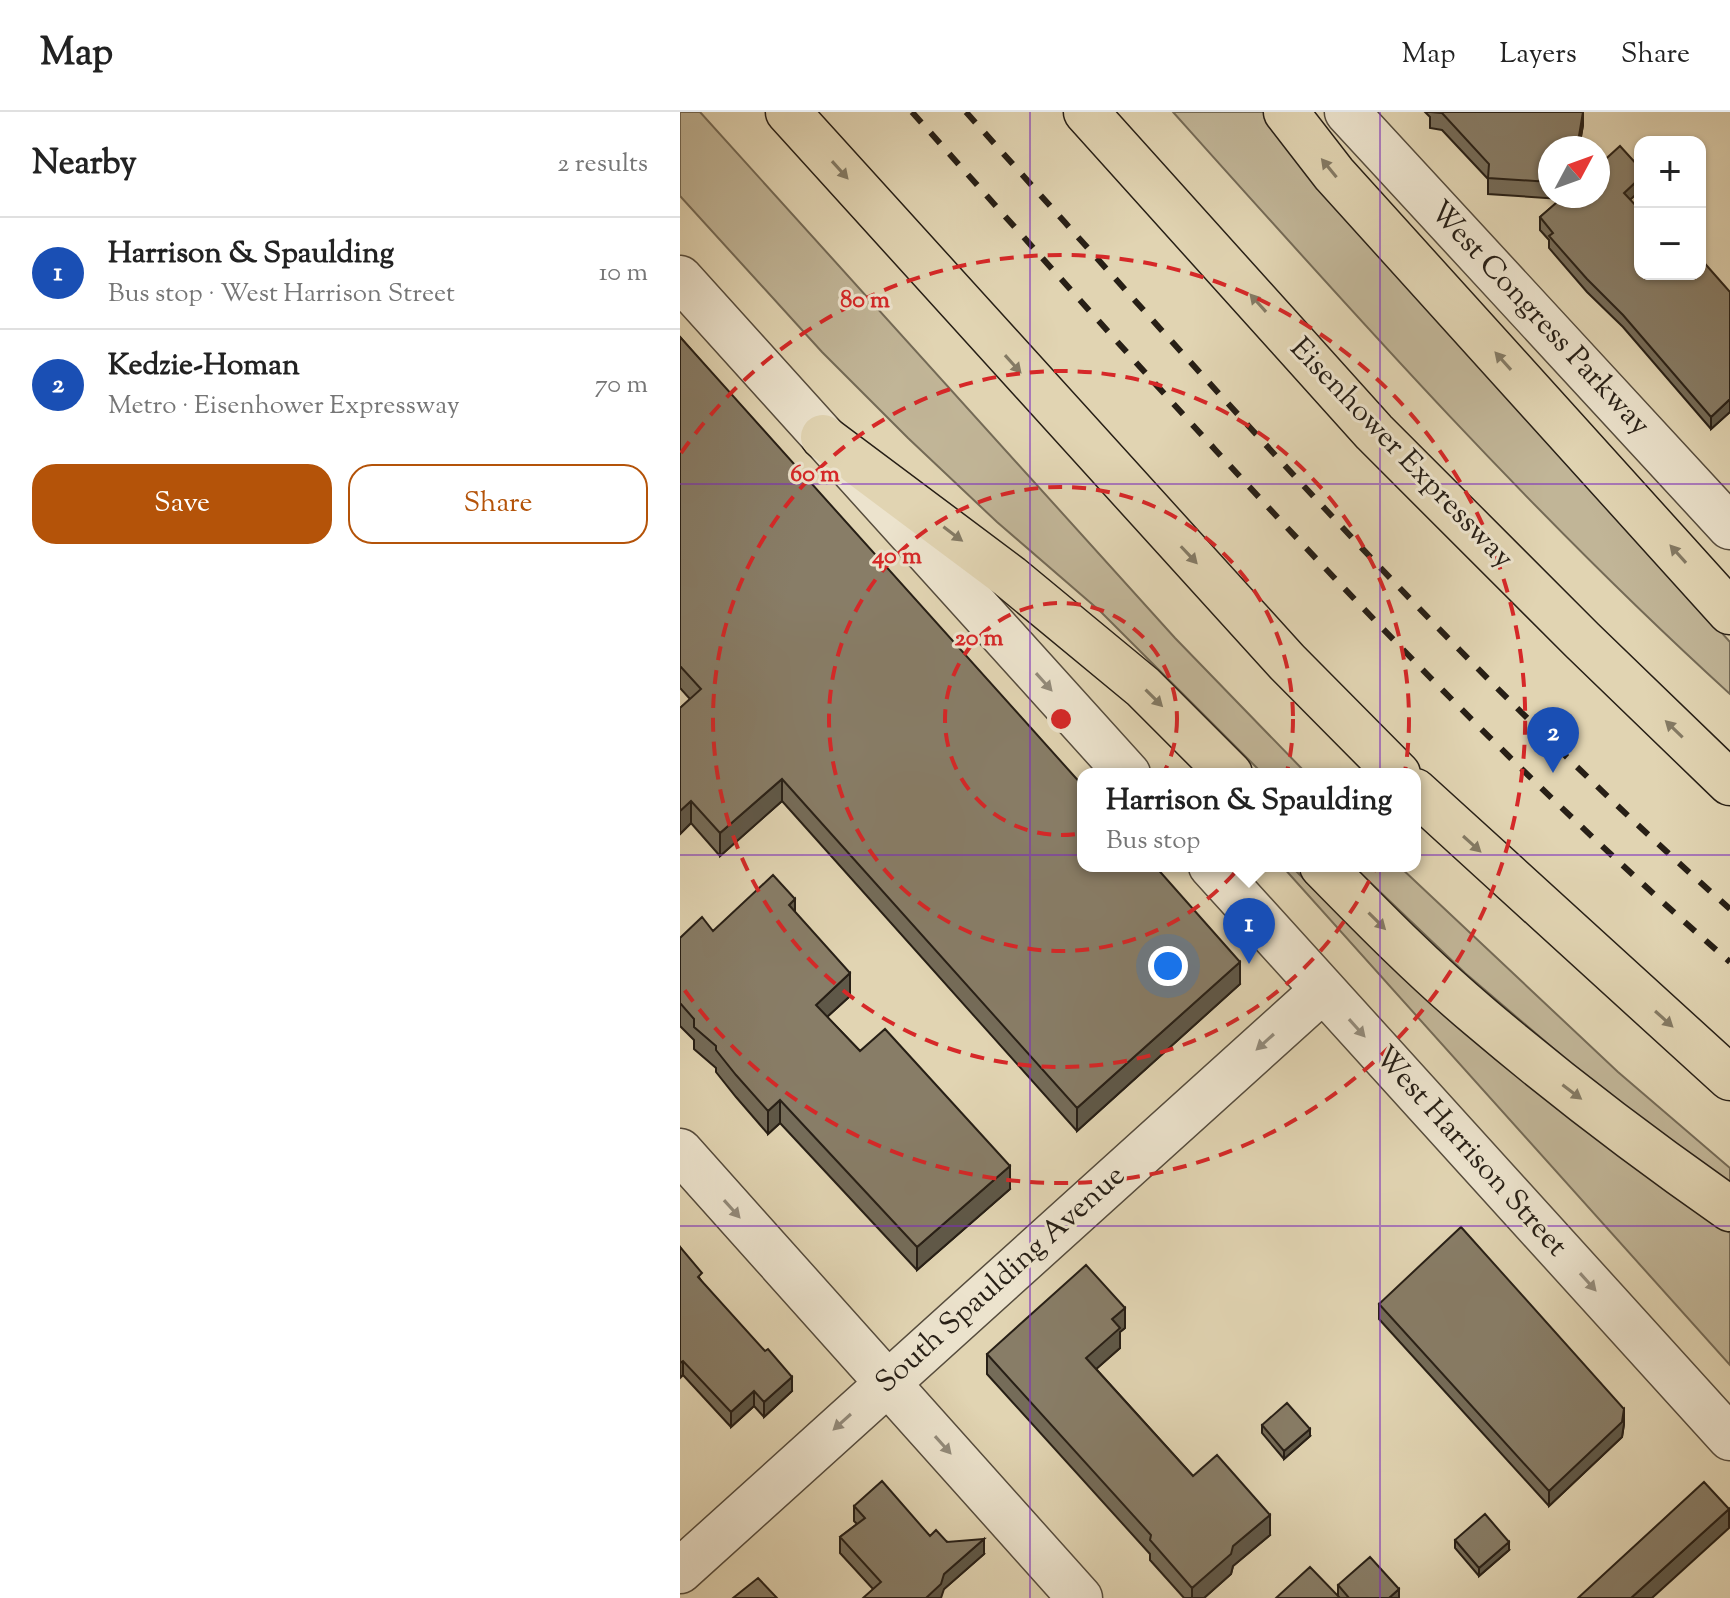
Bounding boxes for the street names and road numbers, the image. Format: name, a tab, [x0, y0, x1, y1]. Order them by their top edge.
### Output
street label: West Congress Parkway	[1418, 192, 1660, 446]
street label: Eisenhower Expressway	[1279, 329, 1523, 579]
street label: West Harrison Street	[1363, 1037, 1577, 1267]
street label: South Spaulding Avenue	[866, 1156, 1136, 1404]

